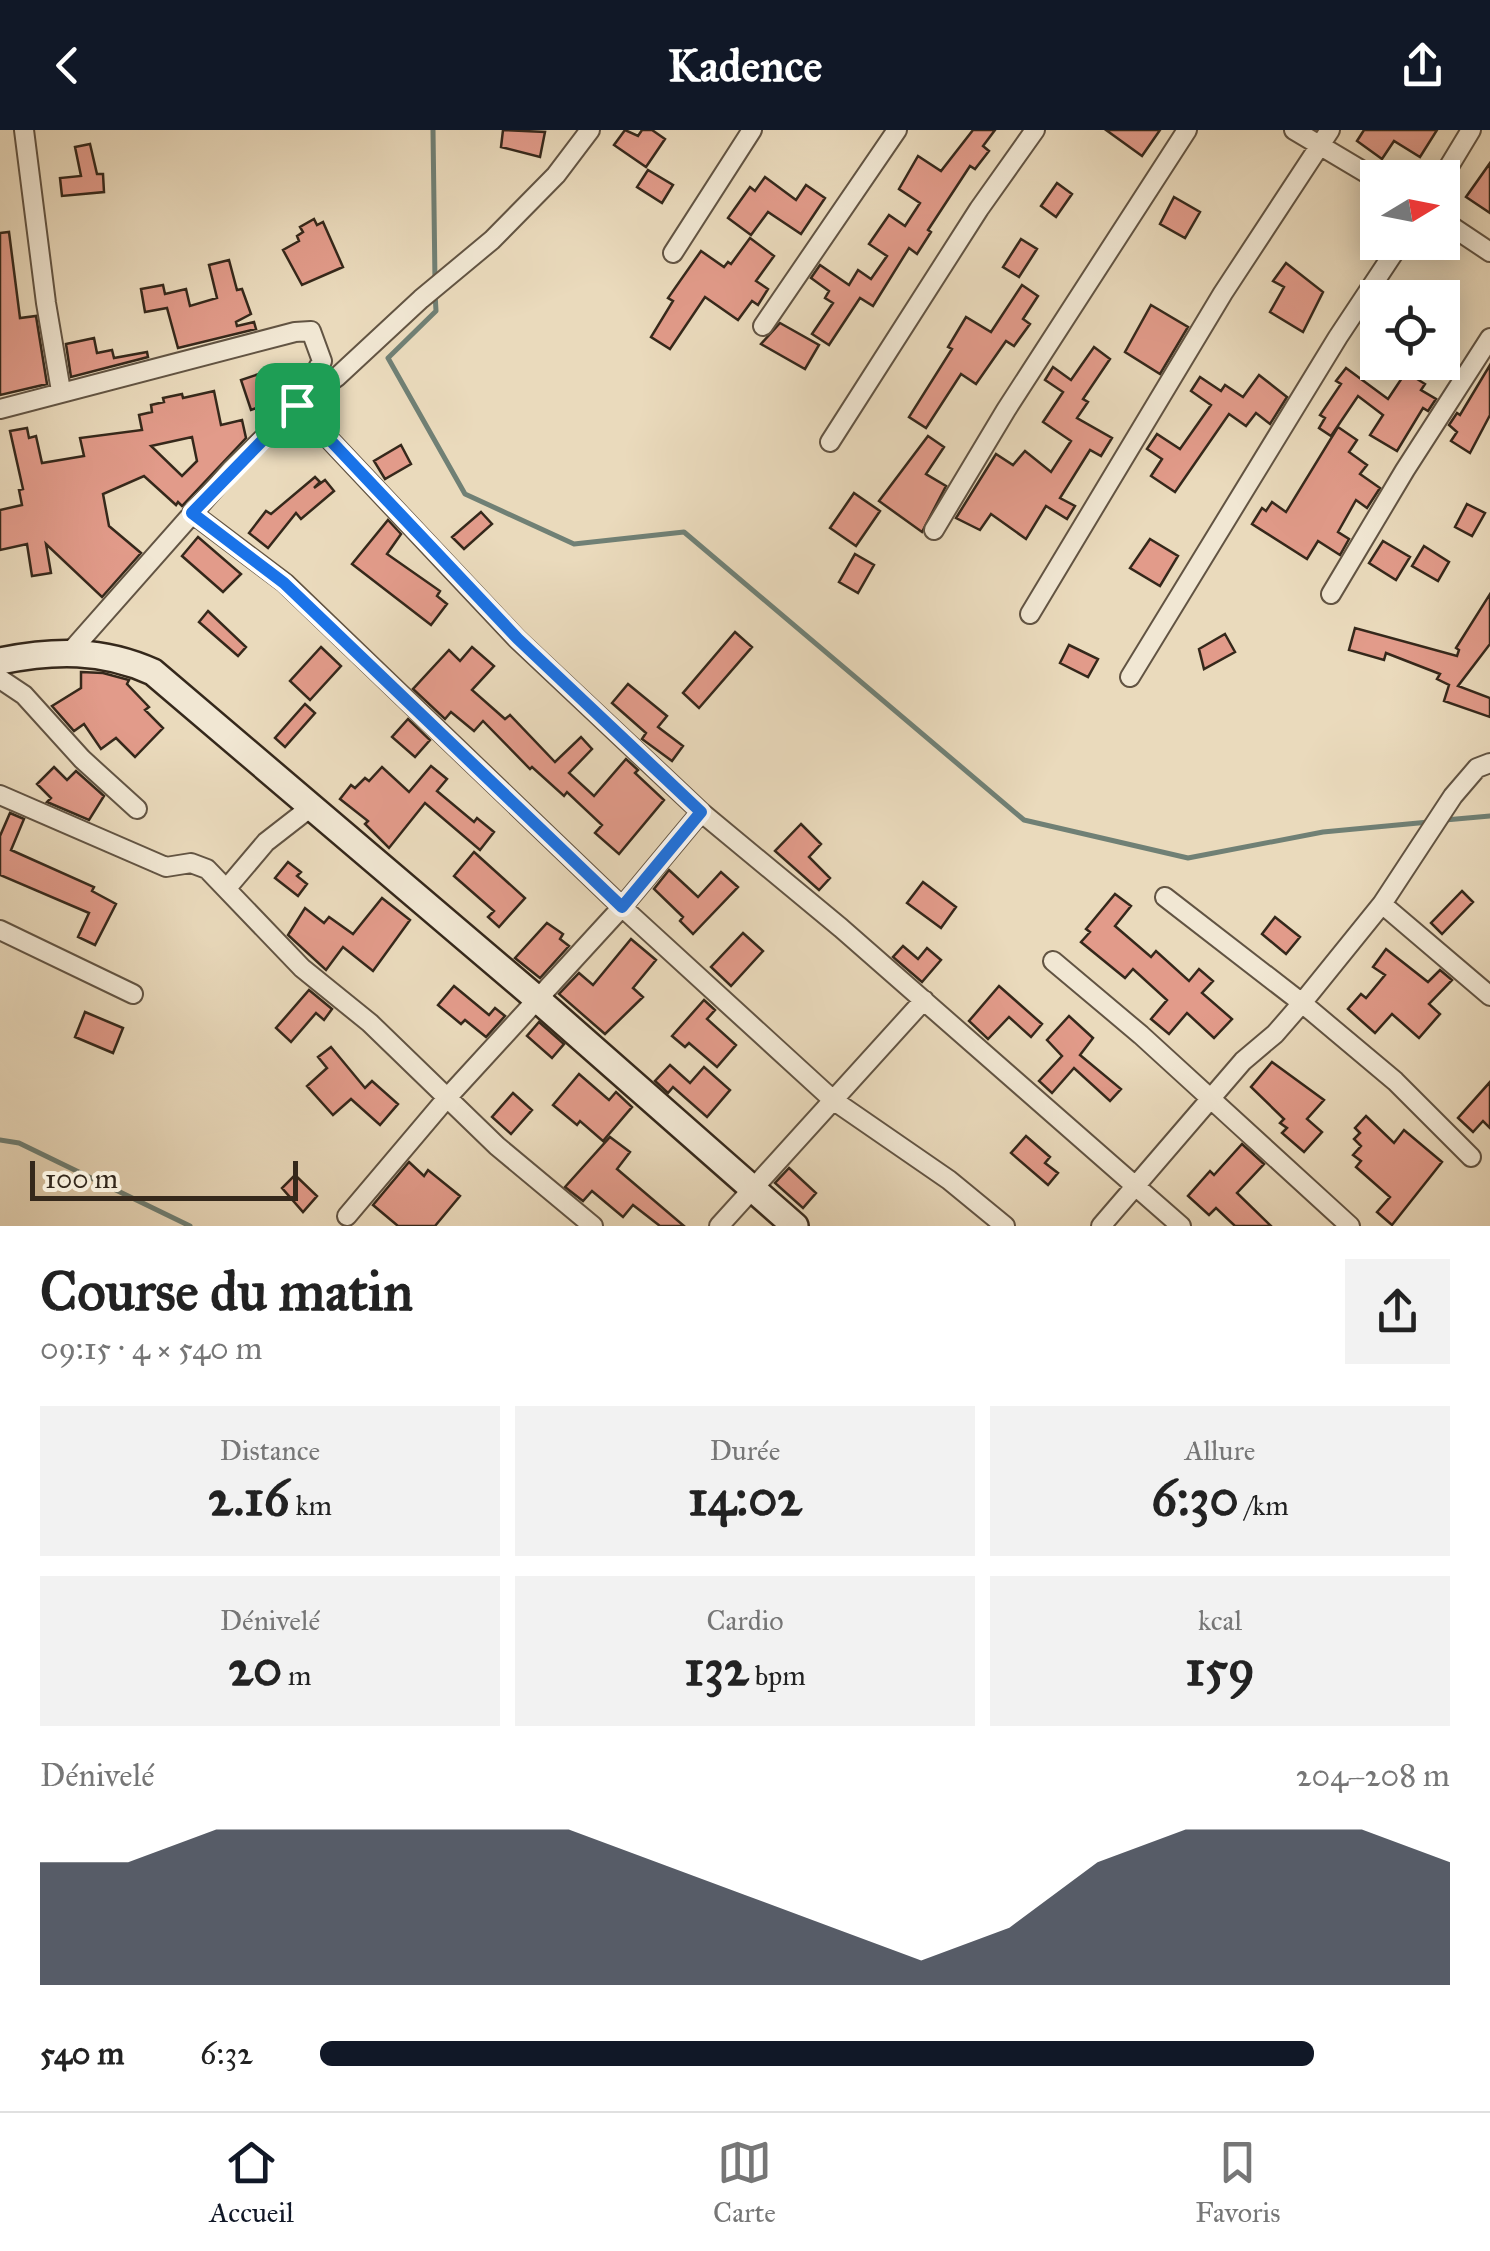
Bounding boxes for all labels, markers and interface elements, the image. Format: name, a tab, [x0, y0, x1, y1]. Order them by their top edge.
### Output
icon: back	[40, 38, 95, 93]
text: Kadence	[668, 38, 822, 93]
icon: share	[1395, 38, 1450, 93]
north arrow	[1360, 160, 1460, 260]
map controls	[1360, 160, 1460, 380]
button: locate	[1360, 280, 1460, 380]
pin	[255, 363, 340, 448]
icon: arrive	[270, 378, 325, 433]
scale bar	[30, 1156, 298, 1200]
text: 100 m	[45, 1161, 118, 1196]
text: Course du matin	[40, 1258, 413, 1325]
button: share	[1345, 1259, 1450, 1364]
text: 09:15 · 4 × 540 m	[40, 1329, 262, 1368]
text: Distance	[220, 1433, 320, 1468]
text: Durée	[710, 1433, 780, 1468]
text: Allure	[1185, 1433, 1255, 1468]
text: 2.16	[208, 1468, 289, 1529]
text: 14:02	[688, 1468, 802, 1529]
text: 6:30	[1151, 1468, 1239, 1529]
text: km	[289, 1488, 332, 1523]
text: /km	[1239, 1488, 1289, 1523]
text: Dénivelé	[220, 1603, 320, 1638]
text: Cardio	[706, 1603, 784, 1638]
text: kcal	[1198, 1603, 1242, 1638]
text: 20	[228, 1638, 282, 1699]
text: 132	[684, 1638, 749, 1699]
text: 159	[1185, 1638, 1255, 1699]
text: m	[282, 1658, 312, 1693]
text: bpm	[749, 1658, 806, 1693]
text: Dénivelé	[40, 1756, 155, 1795]
text: 204–208 m	[1296, 1756, 1450, 1795]
text: 540 m	[40, 2034, 124, 2073]
text: 6:32	[200, 2034, 253, 2073]
tab: Accueil	[210, 2135, 294, 2230]
tab: Carte	[713, 2135, 776, 2230]
tab: Favoris	[1195, 2135, 1280, 2230]

